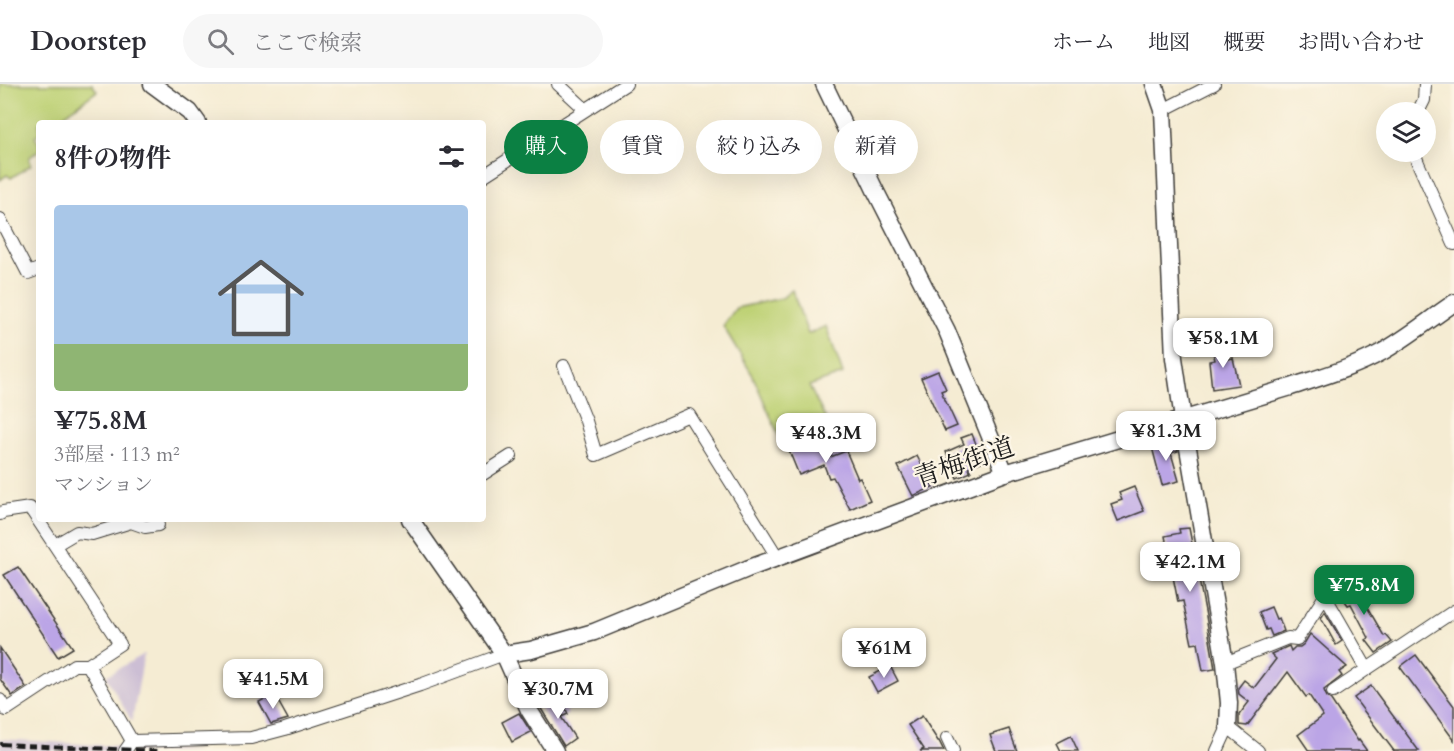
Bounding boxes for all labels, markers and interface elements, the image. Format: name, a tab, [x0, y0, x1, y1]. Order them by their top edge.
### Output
search box	[183, 14, 603, 68]
text: Doorstep	[30, 22, 147, 60]
icon: search	[204, 25, 237, 58]
text: ここで検索	[252, 28, 362, 58]
text: ホーム	[1052, 28, 1115, 57]
text: 地図	[1148, 28, 1190, 57]
text: 概要	[1223, 28, 1265, 57]
text: お問い合わせ	[1298, 28, 1424, 57]
map controls	[1376, 102, 1436, 162]
button: layers	[1376, 102, 1436, 162]
chip: 購入	[504, 120, 588, 174]
chip: 賃貸	[600, 120, 684, 174]
chip: 絞り込み	[696, 120, 822, 174]
chip: 新着	[834, 120, 918, 174]
icon: filters	[435, 140, 468, 173]
text: 8件の物件	[54, 141, 171, 176]
icon: home	[207, 244, 315, 352]
pin: ¥58.1M	[1174, 318, 1272, 369]
text: ¥58.1M	[1187, 324, 1259, 351]
text: ¥75.8M	[54, 403, 147, 438]
pin: ¥81.3M	[1117, 411, 1215, 462]
pin: ¥48.3M	[777, 413, 875, 464]
text: ¥81.3M	[1130, 417, 1202, 444]
text: ¥48.3M	[790, 419, 862, 446]
street label: 青梅街道	[909, 429, 1019, 496]
text: 3部屋 · 113 m²	[54, 441, 180, 468]
text: マンション	[54, 471, 153, 498]
pin: ¥42.1M	[1141, 542, 1239, 593]
text: ¥42.1M	[1154, 548, 1226, 575]
pin: ¥75.8M	[1315, 565, 1413, 616]
text: ¥75.8M	[1328, 571, 1400, 598]
pin: ¥61M	[848, 628, 920, 679]
text: ¥61M	[856, 634, 912, 661]
pin: ¥41.5M	[224, 659, 322, 710]
text: ¥41.5M	[237, 665, 309, 692]
pin: ¥30.7M	[509, 669, 607, 720]
text: ¥30.7M	[522, 675, 594, 702]

